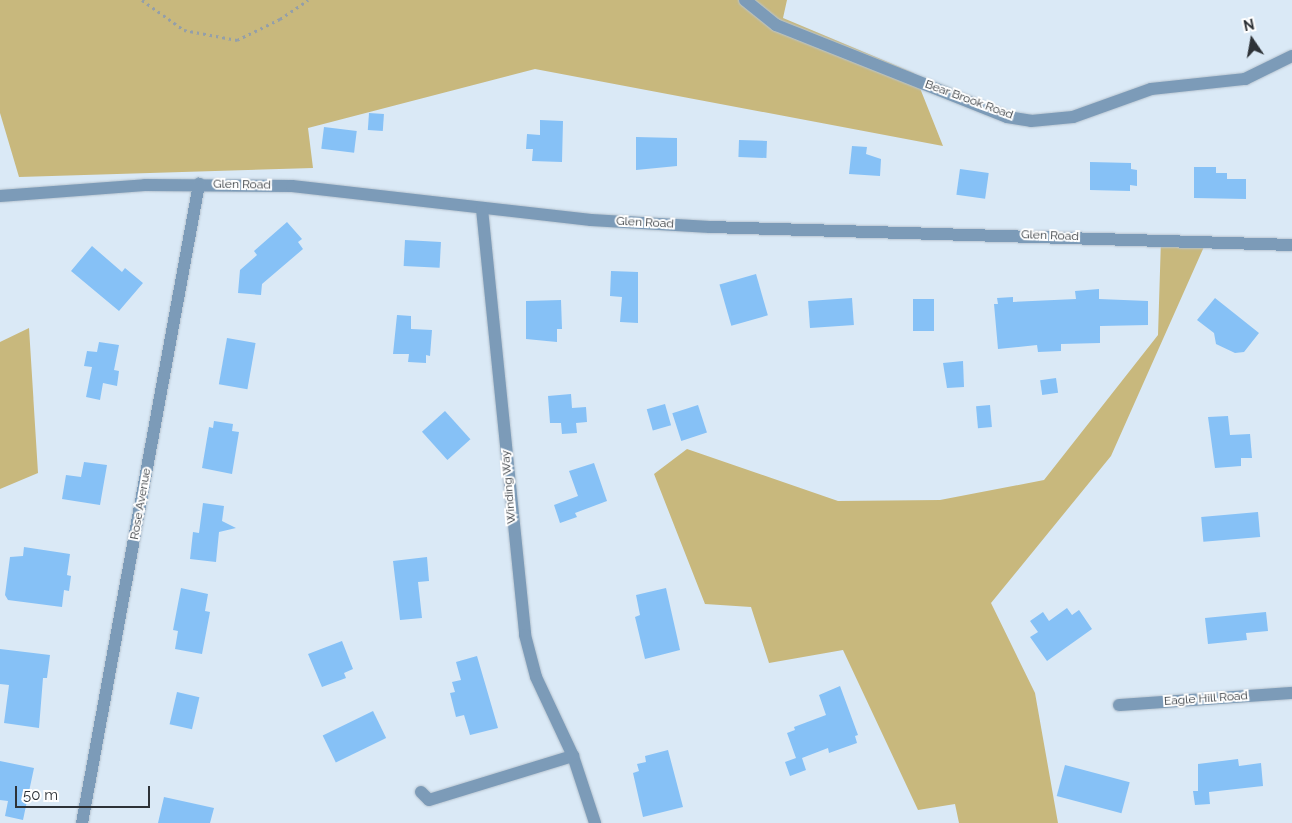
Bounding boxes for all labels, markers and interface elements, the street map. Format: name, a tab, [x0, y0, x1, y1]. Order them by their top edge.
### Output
north arrow	[1227, 15, 1277, 65]
text: N	[1242, 16, 1256, 34]
street label: Bear Brook Road	[923, 77, 1015, 123]
street label: Glen Road	[213, 177, 271, 193]
street label: Glen Road	[616, 214, 674, 232]
street label: Glen Road	[1021, 228, 1079, 244]
street label: Winding Way	[499, 449, 519, 525]
street label: Rose Avenue	[128, 467, 154, 541]
street label: Eagle Hill Road	[1163, 689, 1249, 709]
scale bar	[18, 776, 152, 808]
text: 50 m	[23, 786, 58, 804]

